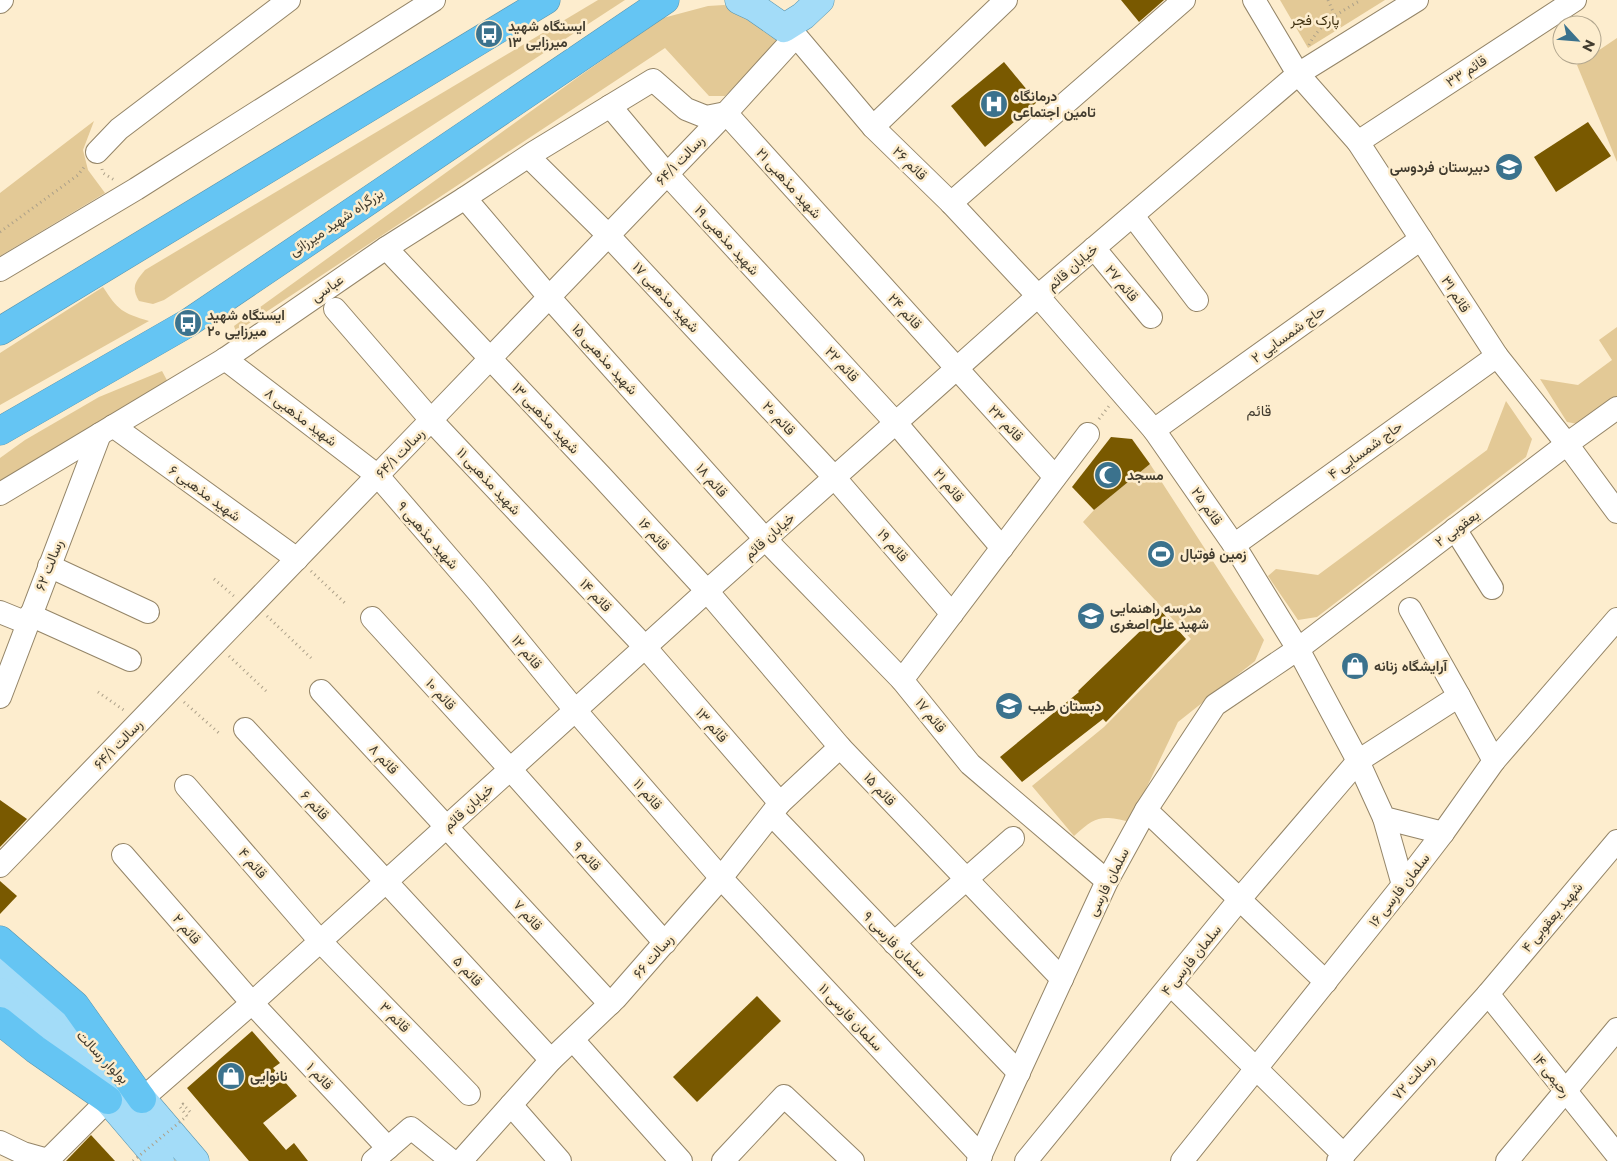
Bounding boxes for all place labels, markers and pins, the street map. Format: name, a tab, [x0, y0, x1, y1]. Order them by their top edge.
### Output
place label: ایستگاه شهید میرزایی ۱۳	[508, 17, 586, 51]
bus stop icon: ایستگاه شهید میرزایی ۱۳	[474, 19, 504, 49]
place label: درمانگاه تامین اجتماعی	[1013, 87, 1096, 121]
hospital icon: درمانگاه تامین اجتماعی	[979, 89, 1009, 119]
school or university icon: دبیرستان فردوسی	[1494, 152, 1524, 182]
place label: دبیرستان فردوسی	[1390, 158, 1490, 176]
place label: ایستگاه شهید میرزایی ۲۰	[207, 306, 285, 340]
bus stop icon: ایستگاه شهید میرزایی ۲۰	[173, 308, 203, 338]
mosque icon: مسجد	[1093, 460, 1123, 490]
place label: مسجد	[1127, 466, 1164, 484]
sports icon: زمین فوتبال	[1146, 539, 1176, 569]
place label: زمین فوتبال	[1180, 545, 1247, 563]
place label: مدرسه راهنمایی شهید علی اصغری	[1110, 599, 1209, 633]
school or university icon: مدرسه راهنمایی شهید علی اصغری	[1076, 601, 1106, 631]
shop icon: آرایشگاه زنانه	[1340, 651, 1370, 681]
place label: آرایشگاه زنانه	[1374, 657, 1448, 675]
school or university icon: دبستان طیب	[994, 691, 1024, 721]
place label: دبستان طیب	[1028, 697, 1101, 715]
shop icon: نانوایی	[216, 1061, 246, 1091]
place label: نانوایی	[250, 1067, 288, 1085]

